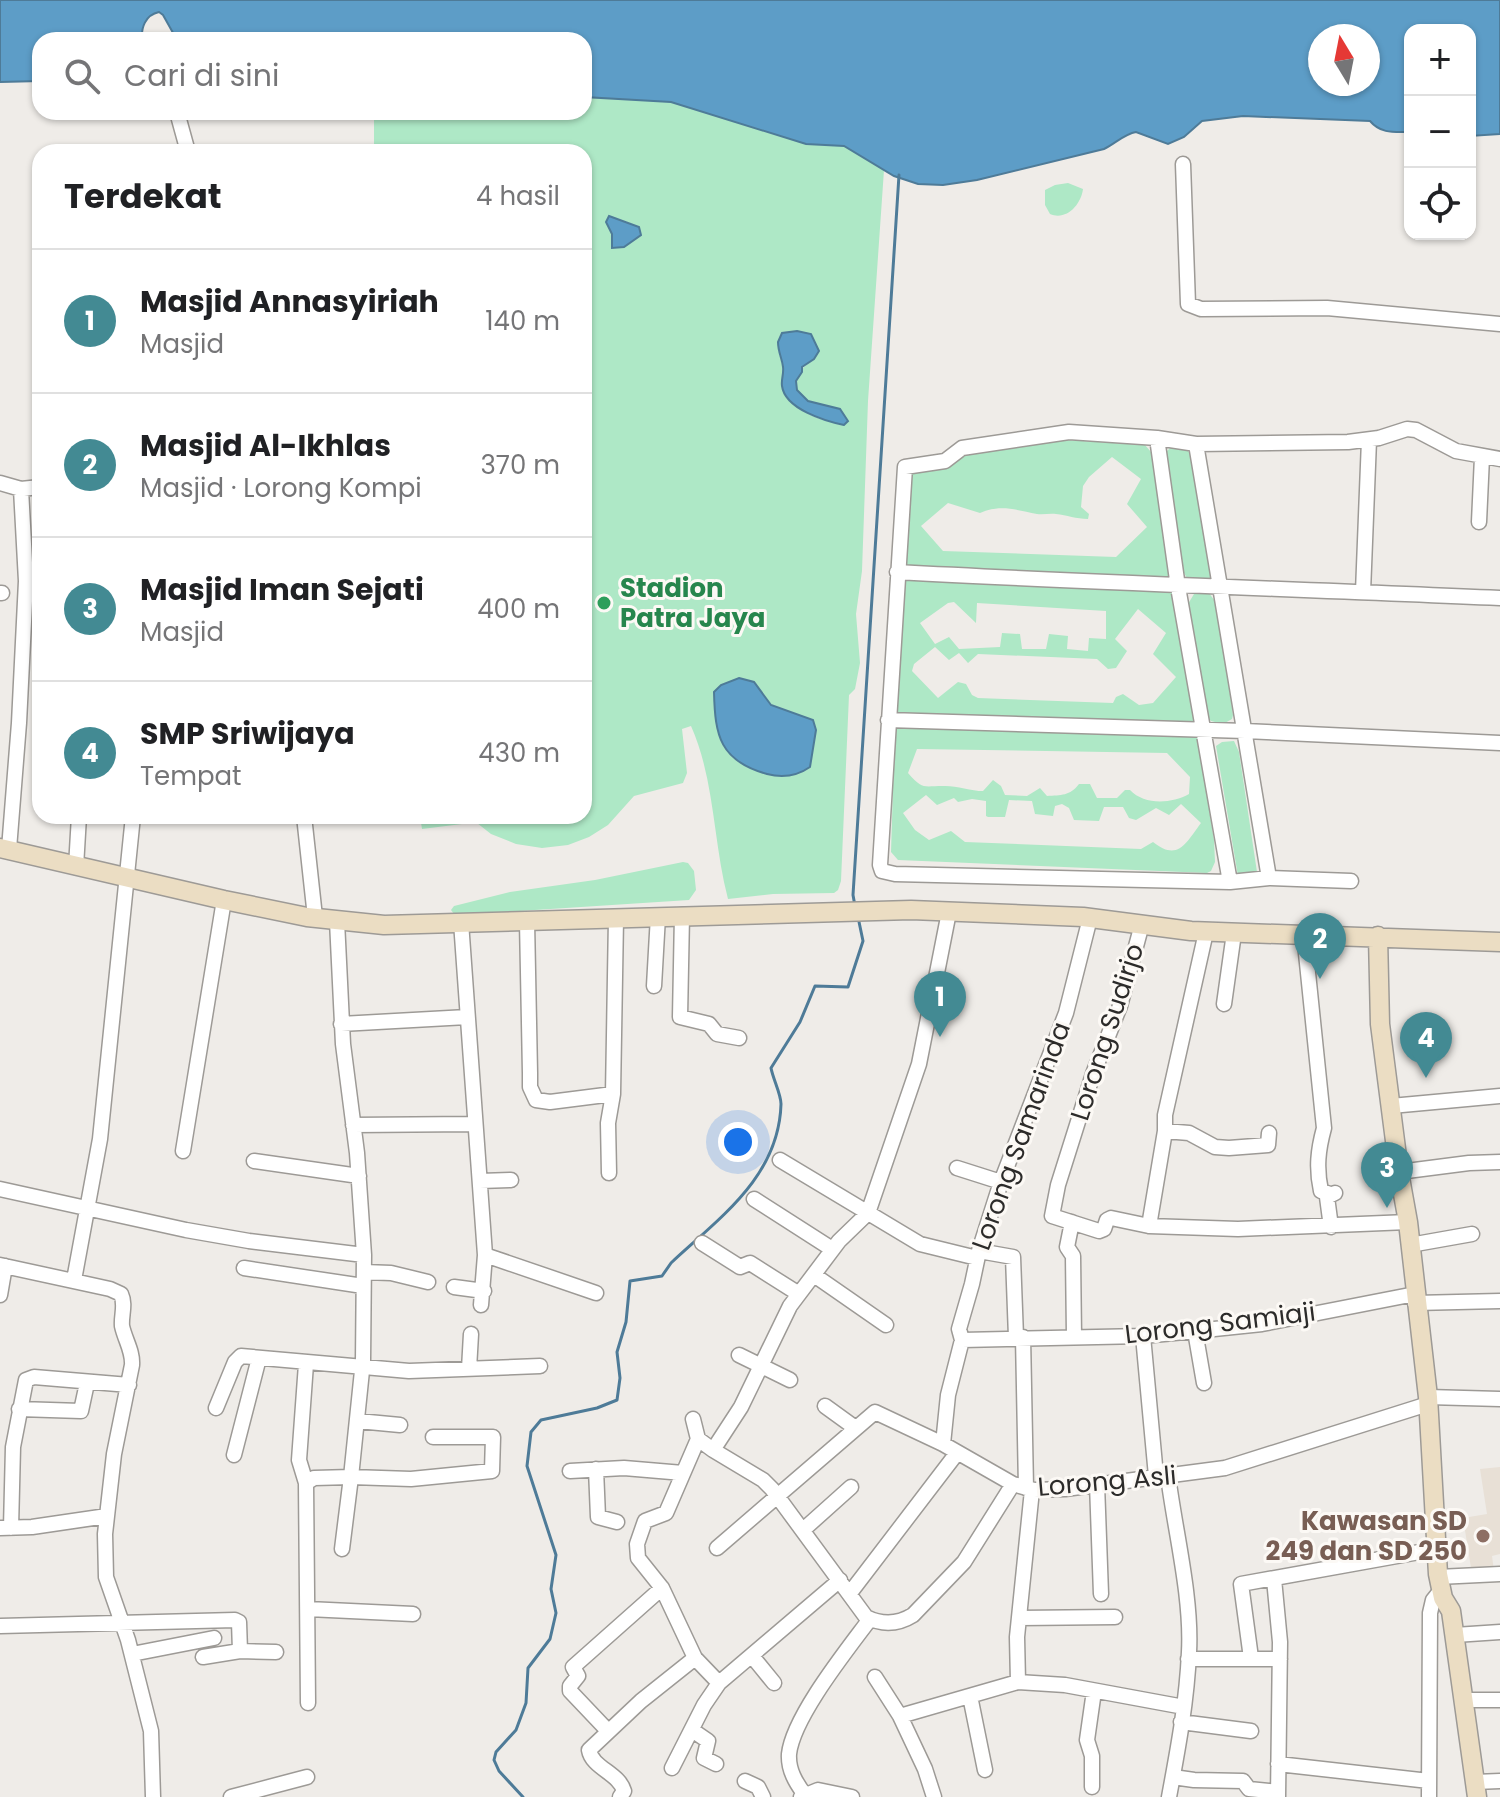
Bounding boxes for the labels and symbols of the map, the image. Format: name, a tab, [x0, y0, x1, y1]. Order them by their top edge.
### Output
north arrow	[1308, 24, 1380, 96]
place label: Stadion Patra Jaya	[620, 570, 766, 636]
marker: Stadion Patra Jaya	[595, 594, 613, 612]
pin: 2	[1294, 913, 1346, 979]
street label: Lorong Sudirjo	[1061, 939, 1153, 1125]
pin: 1	[914, 971, 966, 1037]
pin: 4	[1400, 1012, 1452, 1078]
street label: Lorong Samarinda	[963, 1017, 1079, 1255]
your location	[718, 1122, 758, 1162]
pin: 3	[1361, 1142, 1413, 1208]
street label: Lorong Samiaji	[1123, 1293, 1317, 1353]
street label: Lorong Asli	[1036, 1457, 1178, 1505]
place label: Kawasan SD 249 dan SD 250	[1266, 1503, 1467, 1569]
marker: Kawasan SD 249 dan SD 250	[1474, 1527, 1492, 1545]

